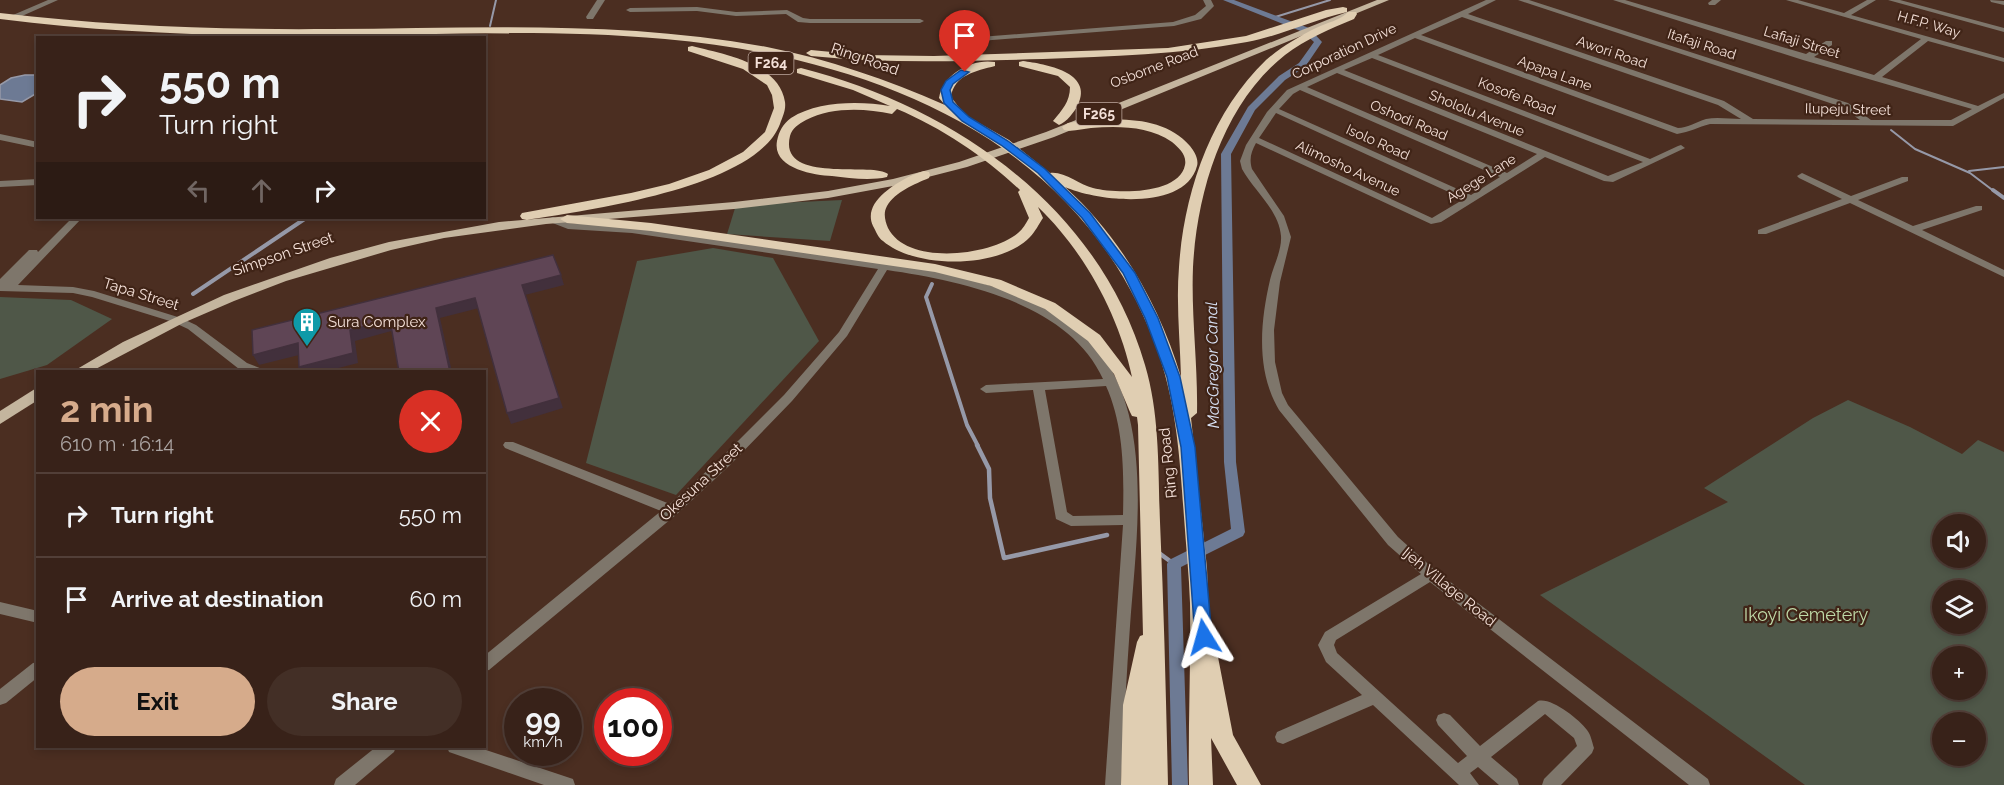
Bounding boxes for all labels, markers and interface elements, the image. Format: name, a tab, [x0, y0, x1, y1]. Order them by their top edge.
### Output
street label: H.F.P. Way	[1896, 7, 1963, 41]
pin	[939, 10, 990, 72]
icon: arrive	[948, 19, 981, 52]
street label: Corporation Drive	[1289, 20, 1399, 82]
street label: Lafiaji Street	[1762, 23, 1842, 61]
street label: Itafaji Road	[1666, 25, 1738, 63]
street label: Awori Road	[1575, 32, 1649, 72]
street label: Ring Road	[829, 39, 901, 79]
street label: Osborne Road	[1108, 43, 1200, 91]
road number: F264	[748, 52, 794, 74]
street label: Apapa Lane	[1516, 52, 1594, 94]
text: 550 m	[159, 59, 281, 108]
icon: right	[60, 60, 138, 138]
street label: Kosofe Road	[1476, 74, 1558, 118]
street label: Shololu Avenue	[1427, 87, 1527, 139]
street label: Oshodi Road	[1368, 96, 1450, 144]
street label: Ilupeju Street	[1805, 100, 1892, 118]
road number: F265	[1076, 103, 1122, 125]
text: Turn right	[159, 109, 278, 140]
street label: Isolo Road	[1344, 121, 1412, 163]
street label: Alimosho Avenue	[1293, 137, 1403, 199]
street label: Agege Lane	[1443, 150, 1519, 206]
icon: left	[182, 174, 215, 207]
icon: ahead	[245, 174, 278, 207]
icon: right	[308, 174, 341, 207]
street label: Simpson Street	[230, 228, 336, 280]
street label: Tapa Street	[101, 274, 181, 314]
water label: MacGregor Canal	[1202, 302, 1223, 428]
building icon: Sura Complex	[291, 306, 323, 348]
place label: Sura Complex	[328, 313, 426, 331]
text: 2 min	[60, 388, 153, 430]
button: close	[399, 390, 462, 453]
street label: Ring Road	[1155, 427, 1181, 499]
text: 610 m · 16:14	[60, 432, 174, 456]
street label: Okesuna Street	[656, 439, 746, 525]
icon: right	[60, 499, 93, 532]
text: Turn right	[111, 502, 214, 528]
text: 550 m	[399, 502, 462, 528]
map controls	[1932, 514, 1986, 766]
button: sound	[1932, 514, 1986, 568]
street label: Ijeh Village Road	[1398, 544, 1500, 630]
button: layers	[1932, 580, 1986, 634]
icon: arrive	[60, 583, 93, 616]
text: Arrive at destination	[111, 586, 324, 612]
text: 60 m	[409, 586, 462, 612]
park label: Ikoyi Cemetery	[1744, 604, 1869, 625]
position arrow	[1172, 605, 1236, 669]
button: +	[1932, 646, 1986, 700]
button: Exit	[60, 667, 255, 736]
button: Share	[267, 667, 462, 736]
speed limit sign: 100	[594, 688, 672, 766]
text: 99	[525, 702, 561, 737]
button: −	[1932, 712, 1986, 766]
text: km/h	[523, 733, 563, 751]

